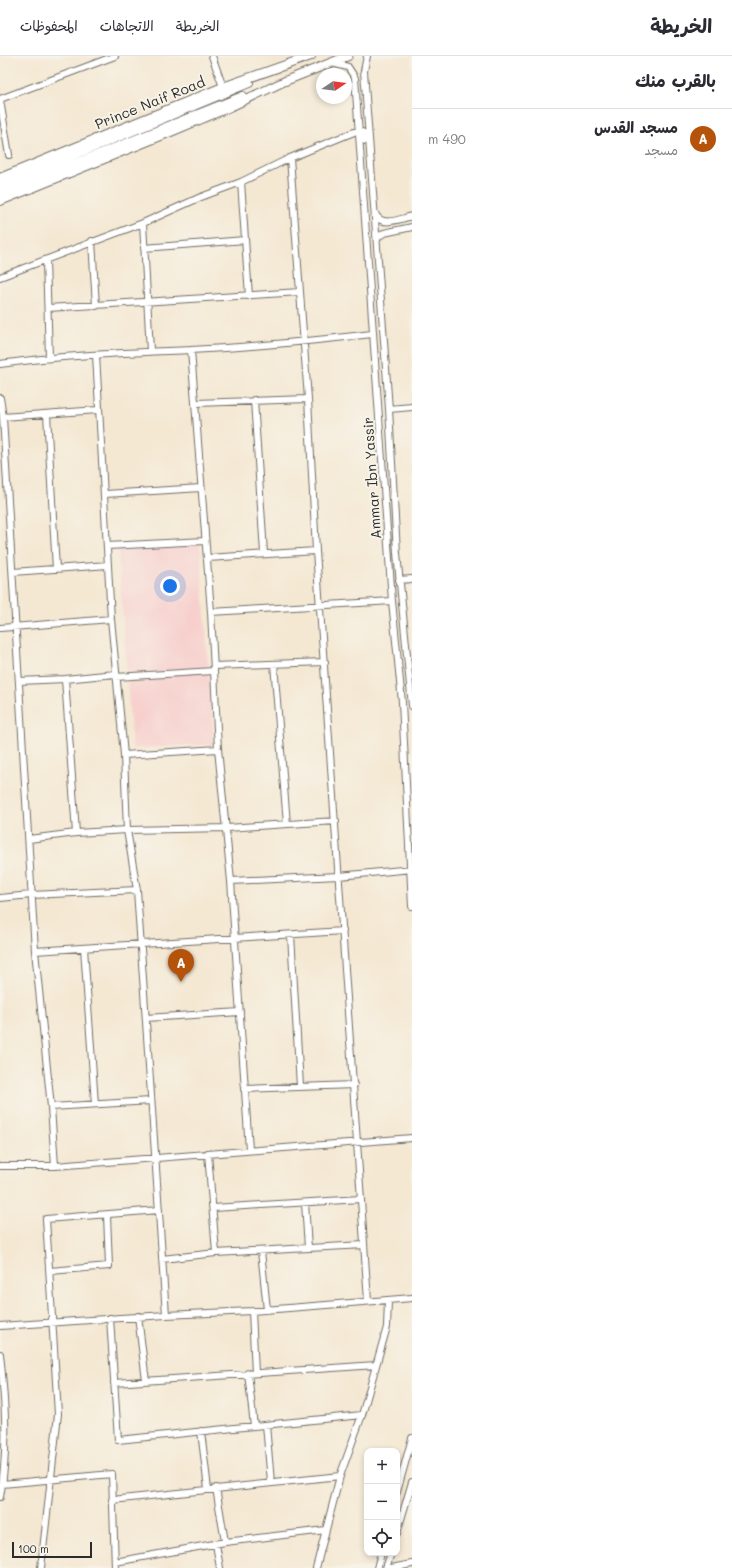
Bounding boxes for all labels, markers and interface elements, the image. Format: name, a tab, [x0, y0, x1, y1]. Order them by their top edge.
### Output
text: الخريطة	[650, 13, 712, 38]
text: المحفوظات	[20, 16, 78, 35]
text: الاتجاهات	[100, 16, 154, 35]
text: الخريطة	[176, 16, 219, 35]
north arrow	[316, 68, 352, 104]
text: بالقرب منك	[635, 69, 716, 91]
street label: Prince Naif Road	[92, 72, 208, 133]
text: مسجد القدس	[594, 117, 678, 137]
text: 490 m	[428, 130, 466, 147]
text: A	[698, 130, 708, 147]
text: مسجد	[645, 141, 678, 158]
street label: Ammar Ibn Yassir	[358, 416, 385, 540]
your location	[160, 576, 180, 596]
pin: A	[168, 949, 194, 982]
map controls	[364, 1448, 400, 1556]
button: +	[364, 1448, 400, 1484]
button: −	[364, 1484, 400, 1520]
button: locate	[364, 1520, 400, 1556]
scale bar	[12, 1540, 92, 1559]
text: 100 m	[18, 1541, 49, 1556]

